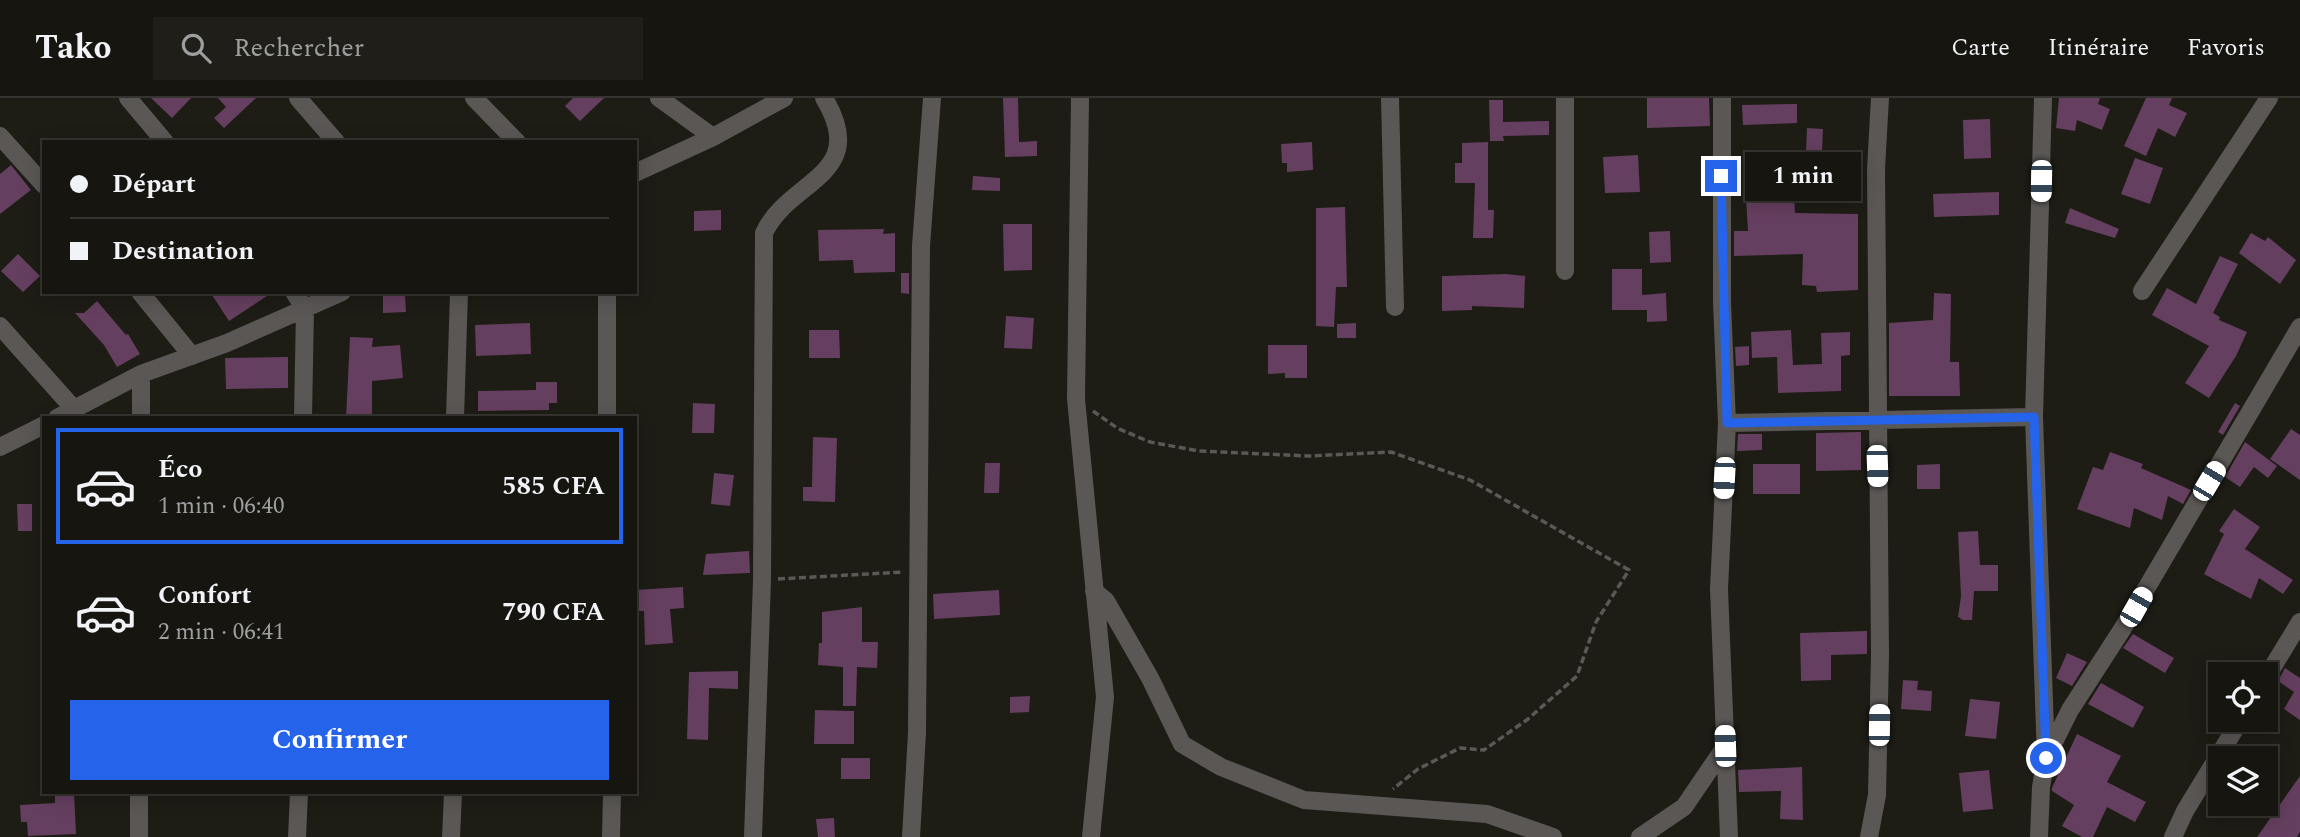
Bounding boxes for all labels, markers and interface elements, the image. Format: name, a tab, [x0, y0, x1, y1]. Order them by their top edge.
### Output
search box	[153, 17, 643, 80]
text: Tako	[35, 23, 111, 73]
text: Rechercher	[233, 28, 364, 68]
icon: search	[177, 29, 215, 67]
text: Carte	[1951, 30, 2010, 66]
text: Itinéraire	[2048, 30, 2149, 66]
text: Favoris	[2187, 30, 2265, 66]
callout: 1 min	[1746, 152, 1861, 200]
text: 1 min	[1772, 159, 1834, 194]
route end	[1705, 160, 1737, 192]
car	[2031, 160, 2052, 202]
text: Départ	[112, 164, 196, 204]
text: Destination	[112, 231, 254, 271]
car	[1866, 445, 1889, 487]
text: Éco	[158, 449, 202, 489]
icon: car	[74, 455, 137, 518]
car	[1713, 456, 1736, 500]
car	[2190, 458, 2229, 504]
text: 585 CFA	[502, 466, 605, 506]
text: 1 min · 06:40	[158, 489, 285, 524]
text: Confort	[158, 575, 252, 615]
icon: car	[74, 581, 137, 644]
car	[2117, 584, 2156, 630]
text: 790 CFA	[502, 592, 605, 632]
text: 2 min · 06:41	[158, 615, 285, 650]
map controls	[2208, 662, 2278, 816]
button: locate	[2208, 662, 2278, 732]
button: Confirmer	[70, 700, 609, 780]
car	[1869, 704, 1890, 746]
car	[1714, 725, 1737, 767]
route start	[2030, 742, 2062, 774]
button: layers	[2208, 746, 2278, 816]

